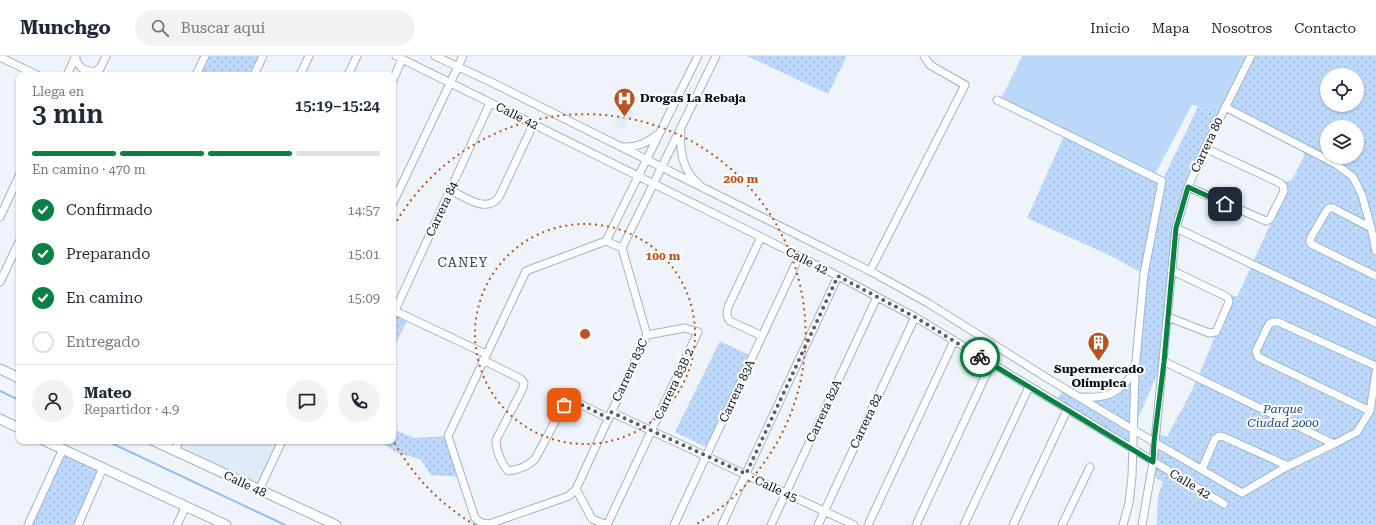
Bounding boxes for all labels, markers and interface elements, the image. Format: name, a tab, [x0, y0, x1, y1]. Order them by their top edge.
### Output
search box	[135, 10, 415, 46]
text: Munchgo	[20, 16, 111, 39]
icon: search	[149, 17, 171, 39]
text: Buscar aquí	[181, 19, 265, 37]
text: Inicio	[1090, 20, 1130, 36]
text: Mapa	[1152, 20, 1189, 36]
text: Nosotros	[1211, 20, 1272, 36]
text: Contacto	[1294, 20, 1356, 36]
map controls	[1320, 68, 1364, 164]
button: locate	[1320, 68, 1364, 112]
text: Llega en	[32, 84, 84, 99]
hospital icon: Drogas La Rebaja	[612, 85, 638, 118]
place label: Drogas La Rebaja	[640, 91, 746, 105]
text: 15:19–15:24	[295, 97, 380, 115]
text: 3 min	[32, 99, 104, 129]
street label: Calle 42	[493, 100, 541, 132]
street label: Carrera 80	[1188, 115, 1226, 175]
button: layers	[1320, 120, 1364, 164]
text: En camino · 470 m	[32, 162, 146, 177]
text: 200 m	[724, 172, 759, 186]
street label: Carrera 84	[423, 179, 461, 239]
pin	[1208, 187, 1242, 221]
icon: home	[1214, 193, 1236, 215]
icon: check	[32, 199, 54, 221]
text: Confirmado	[66, 201, 153, 219]
text: 14:57	[348, 203, 380, 218]
icon: check	[32, 243, 54, 265]
street label: Calle 42	[784, 244, 831, 278]
text: Preparando	[66, 245, 150, 263]
text: 15:01	[348, 247, 380, 262]
text: 100 m	[646, 249, 681, 263]
district label: CANEY	[438, 255, 488, 270]
icon: check	[32, 287, 54, 309]
text: En camino	[66, 289, 143, 307]
text: 15:09	[348, 291, 380, 306]
centre of rings	[578, 327, 592, 341]
building icon: Supermercado Olímpica	[1086, 329, 1112, 362]
text: Entregado	[66, 333, 140, 351]
street label: Carrera 83C	[609, 336, 651, 404]
courier	[960, 337, 1000, 377]
street label: Carrera 83B 2	[651, 346, 697, 422]
icon: bike	[969, 346, 991, 368]
street label: Carrera 83A	[716, 357, 758, 425]
place label: Supermercado Olímpica	[1054, 362, 1144, 390]
street label: Carrera 82A	[803, 377, 845, 445]
button: person	[32, 380, 74, 422]
button: chat	[286, 380, 328, 422]
button: phone	[338, 380, 380, 422]
text: Mateo	[84, 384, 132, 402]
pin	[547, 388, 581, 422]
street label: Carrera 82	[847, 391, 885, 451]
icon: bag	[553, 394, 575, 416]
text: Repartidor · 4.9	[84, 402, 179, 417]
park label: Parque Ciudad 2000	[1247, 402, 1319, 430]
street label: Calle 42	[1167, 466, 1213, 502]
street label: Calle 48	[221, 468, 269, 500]
street label: Calle 45	[752, 473, 800, 505]

